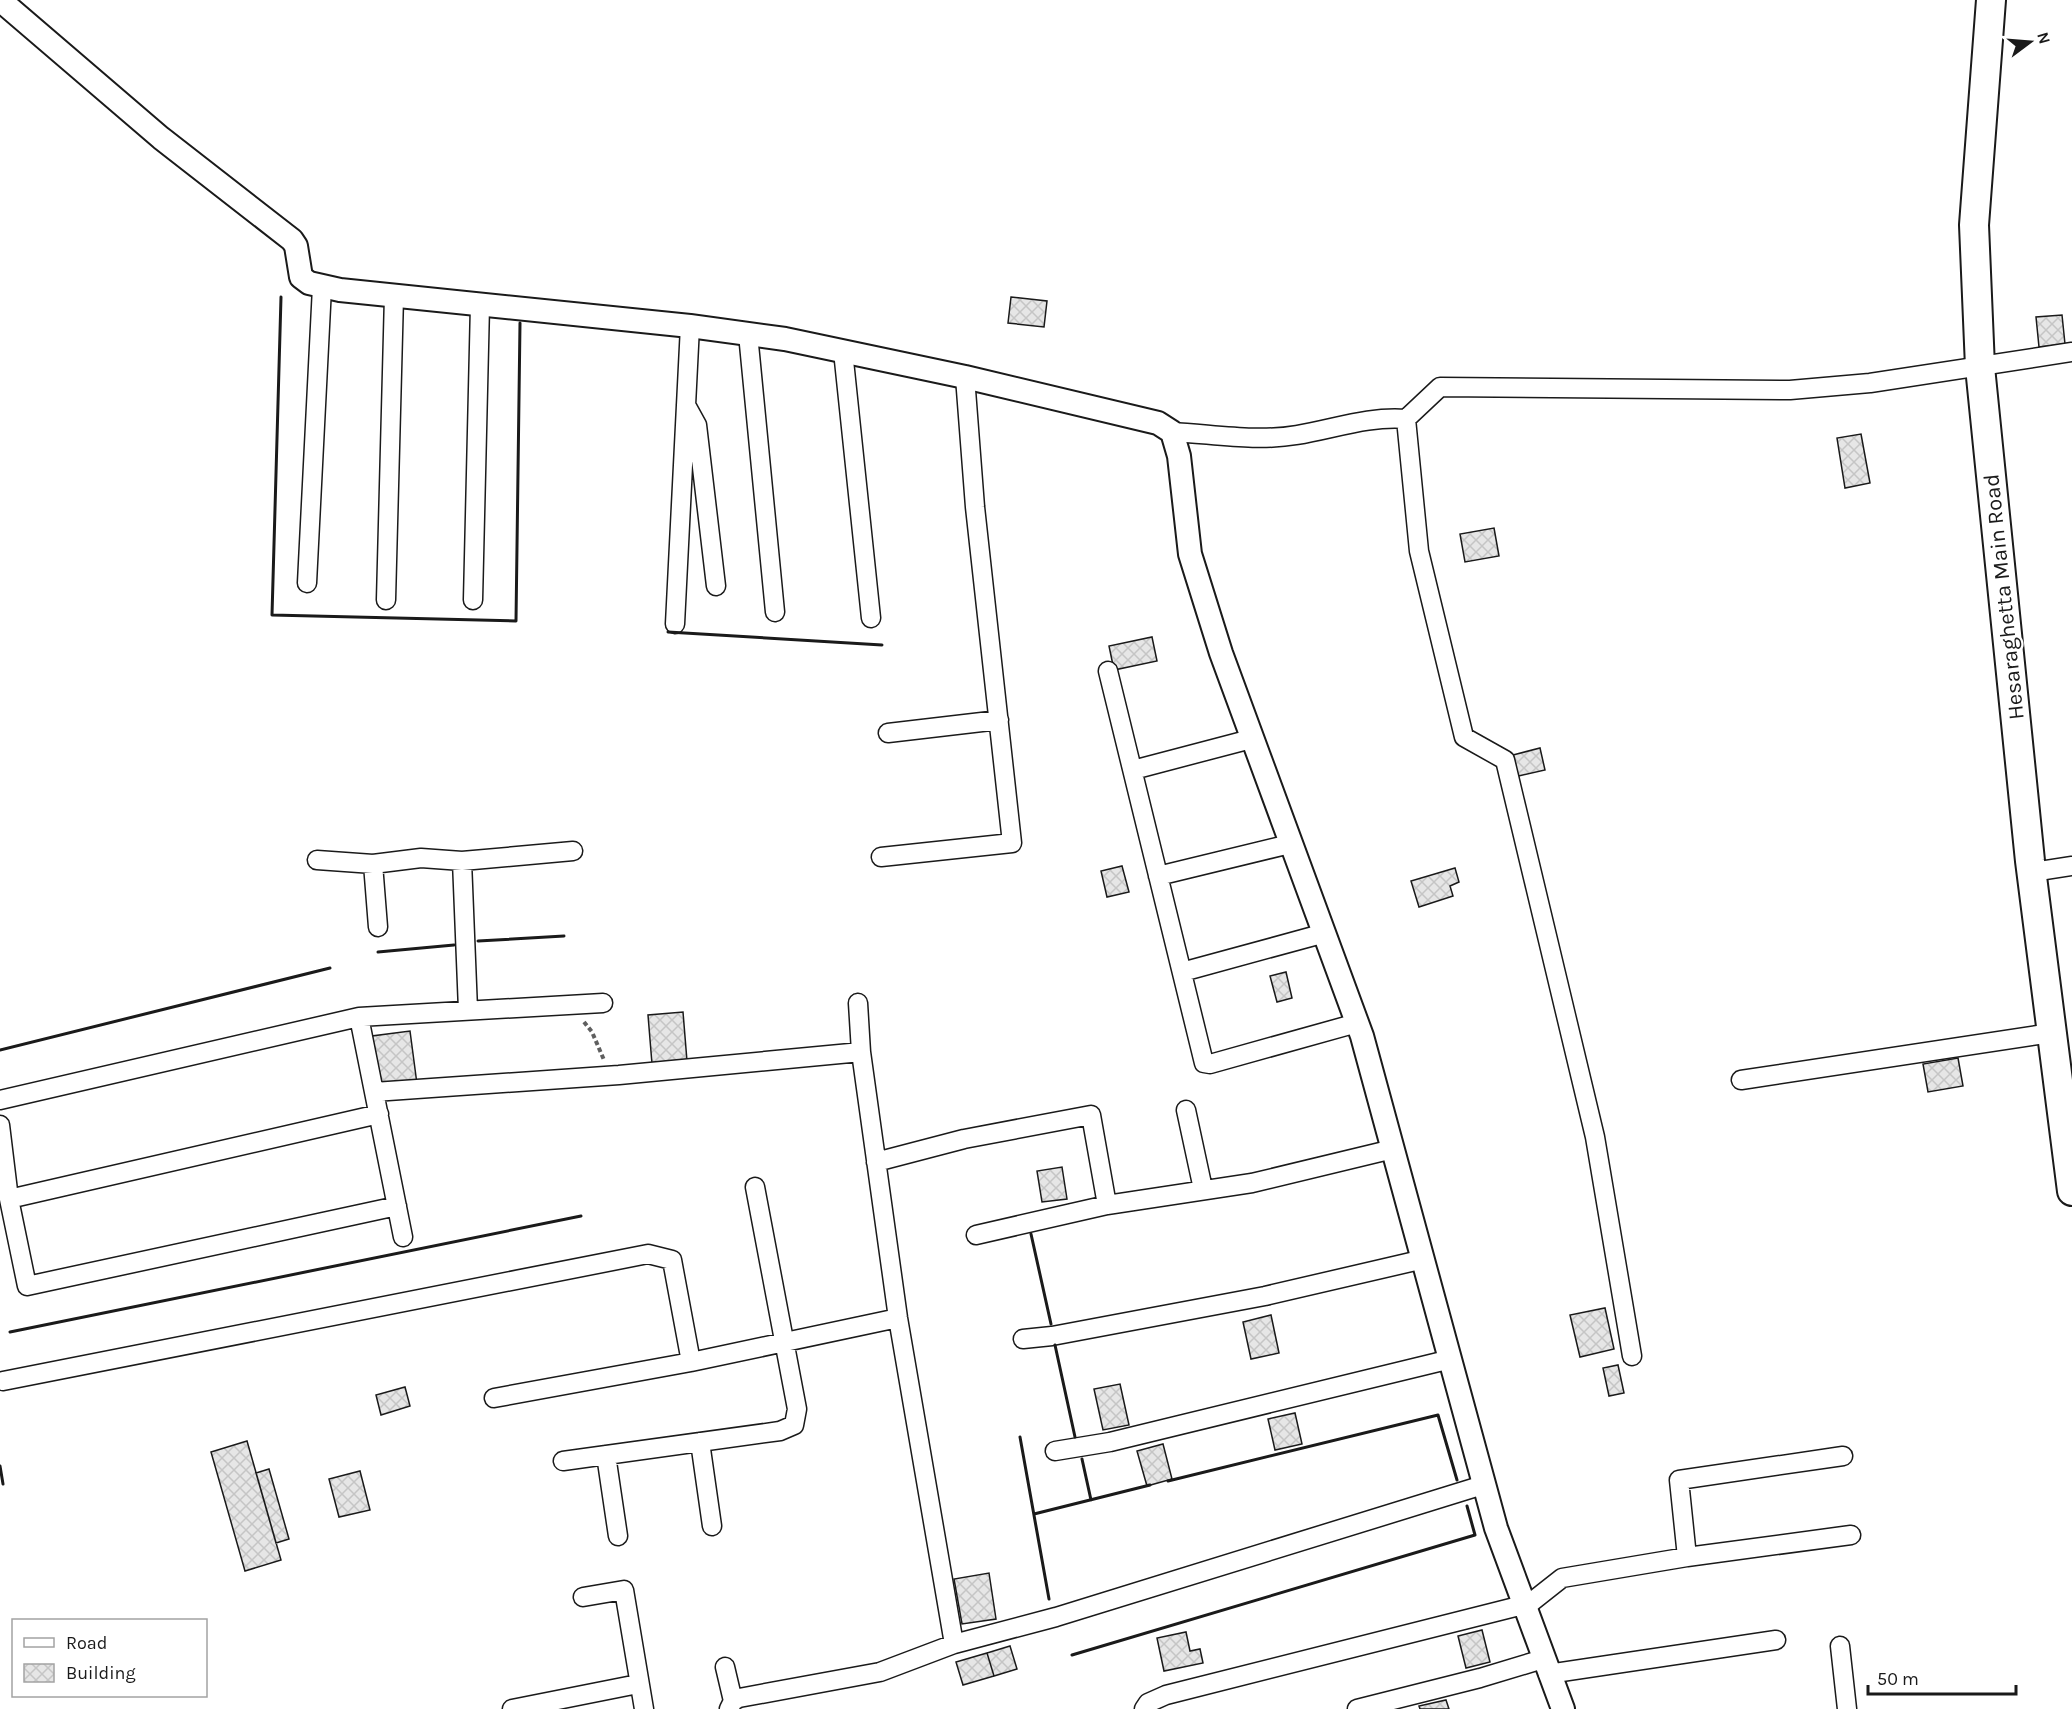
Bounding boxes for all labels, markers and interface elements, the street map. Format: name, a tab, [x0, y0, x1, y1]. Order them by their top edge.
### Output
north arrow	[2000, 12, 2060, 72]
text: N	[2033, 30, 2055, 46]
street label: Hesaraghetta Main Road	[1978, 473, 2030, 721]
legend	[12, 1619, 207, 1697]
text: Road	[66, 1632, 107, 1654]
scale bar	[1868, 1658, 2016, 1696]
text: Building	[66, 1662, 136, 1684]
text: 50 m	[1877, 1668, 1919, 1690]

